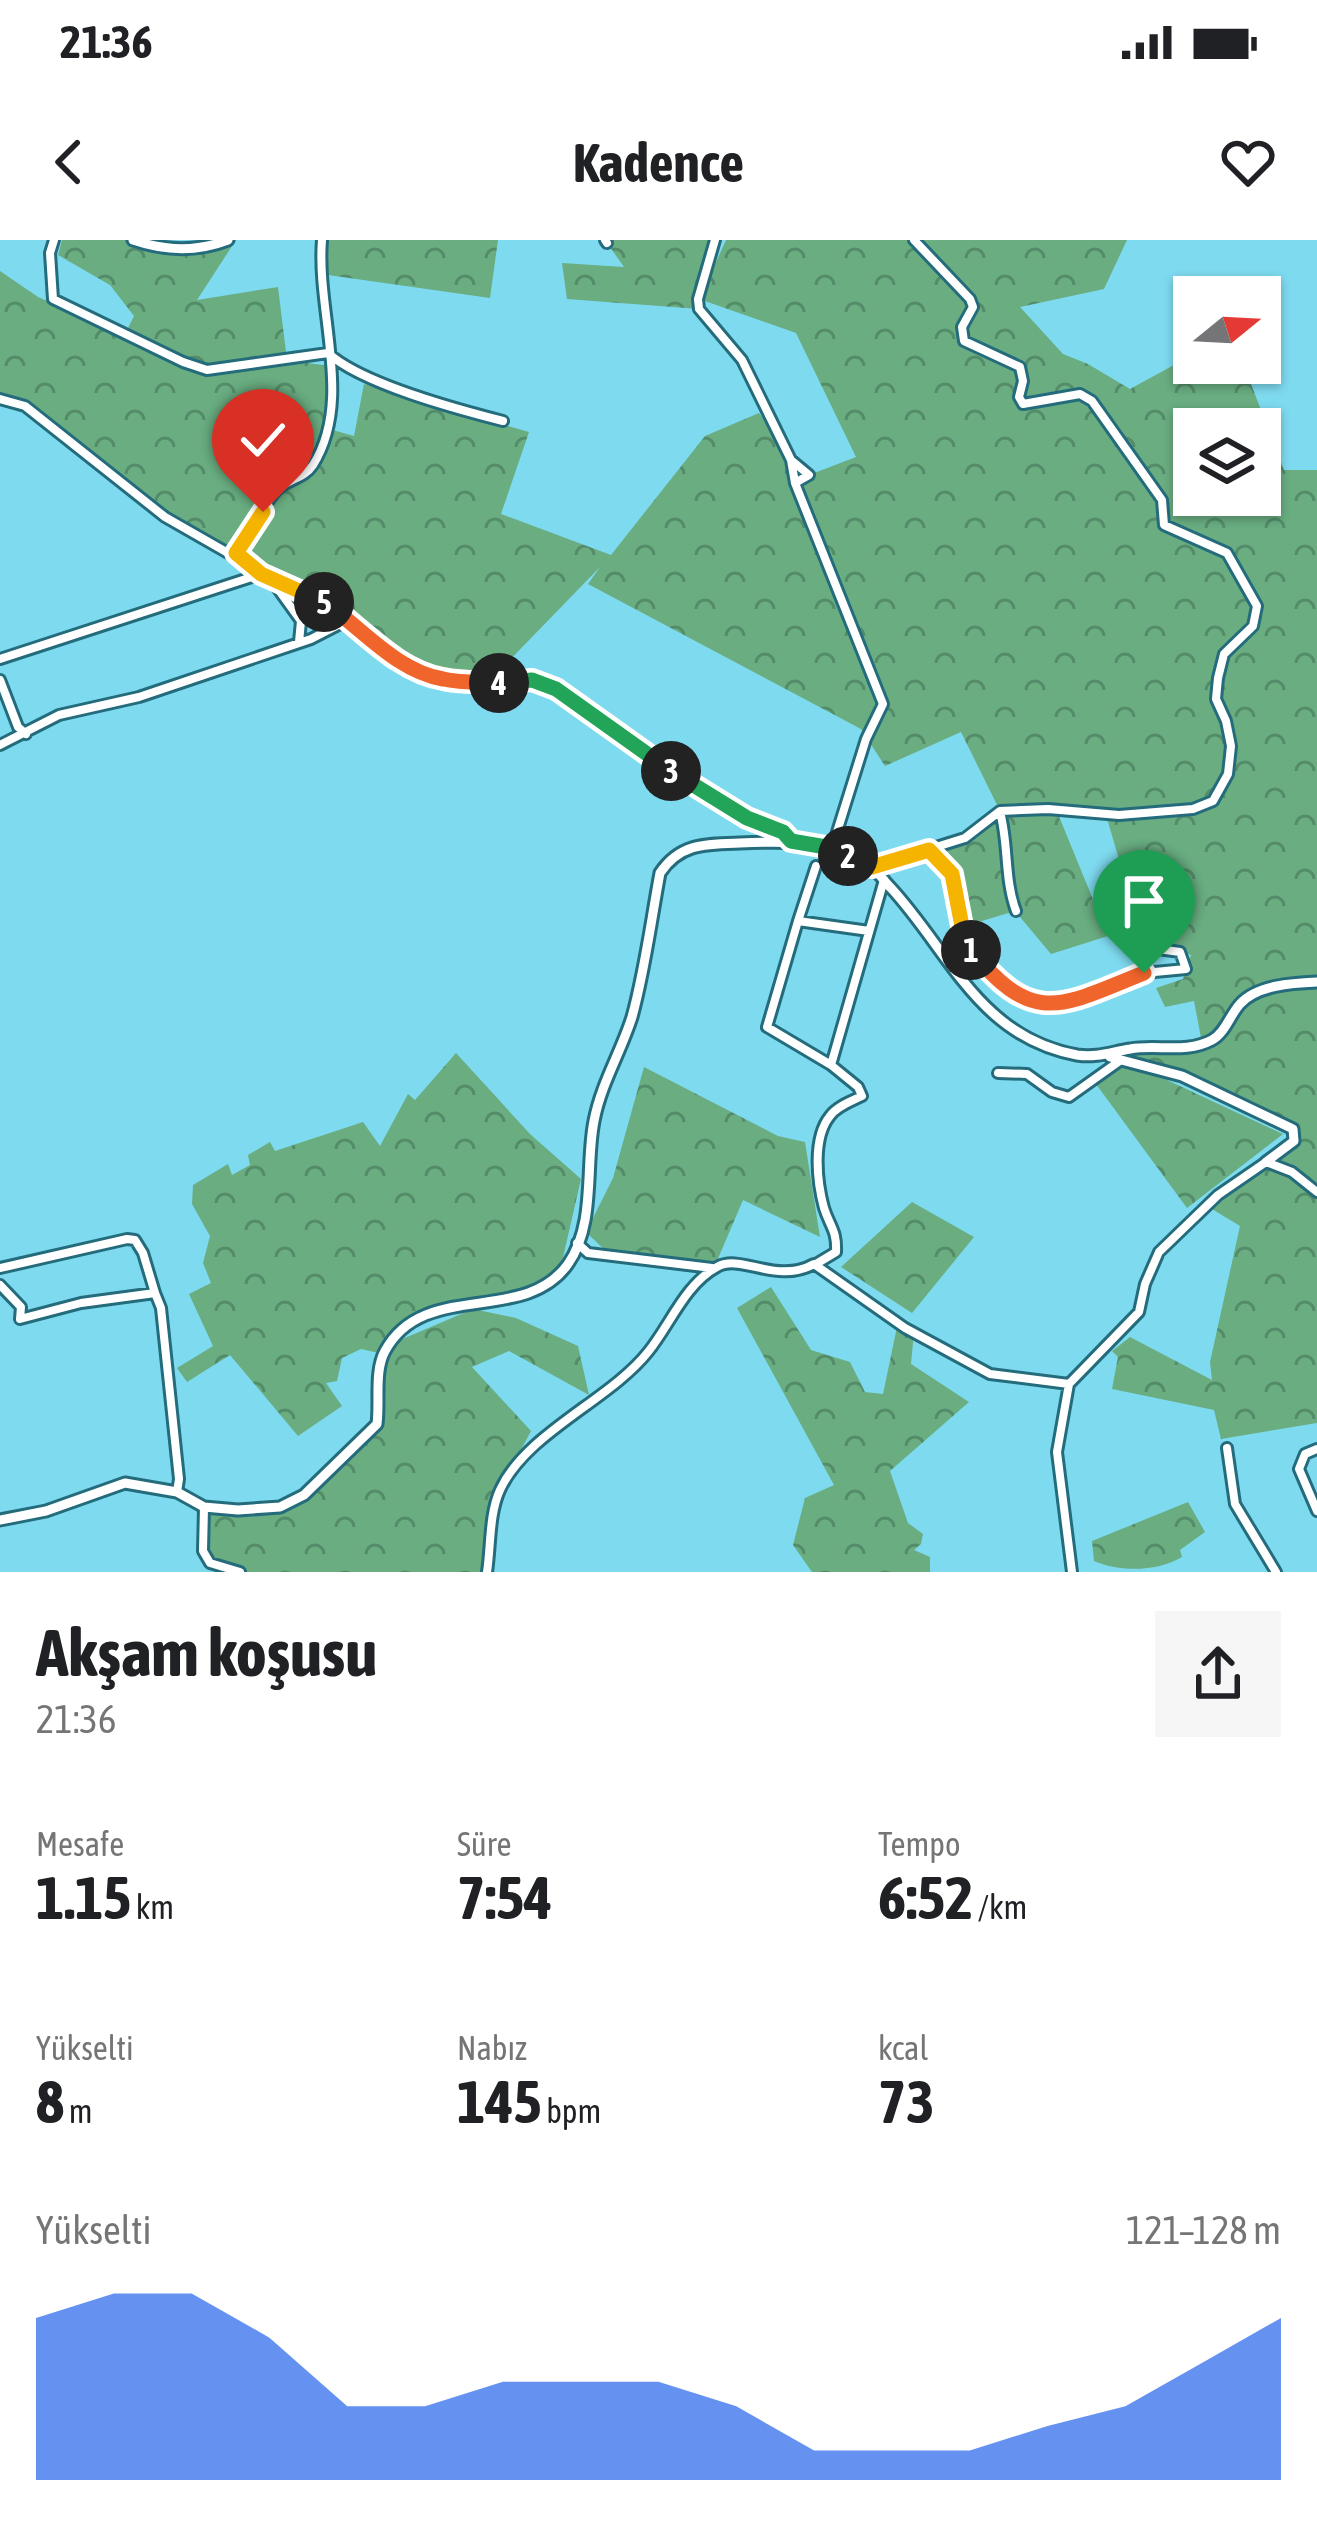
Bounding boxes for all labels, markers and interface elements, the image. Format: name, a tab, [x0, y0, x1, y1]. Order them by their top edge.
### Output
text: 21:36	[60, 16, 153, 68]
icon: back	[36, 129, 102, 195]
icon: heart	[1215, 129, 1281, 195]
text: Kadence	[573, 132, 744, 193]
north arrow	[1173, 276, 1281, 384]
map controls	[1173, 276, 1281, 516]
pin	[212, 389, 314, 512]
icon: check	[230, 407, 296, 473]
button: layers	[1173, 408, 1281, 516]
pin: 5	[294, 572, 354, 632]
text: 5	[316, 583, 332, 621]
pin: 4	[469, 653, 529, 713]
text: 4	[491, 664, 507, 702]
pin: 3	[641, 741, 701, 801]
text: 3	[663, 752, 679, 790]
pin: 2	[818, 826, 878, 886]
text: 2	[840, 837, 856, 875]
pin	[1093, 850, 1195, 973]
icon: arrive	[1111, 868, 1177, 934]
pin: 1	[941, 920, 1001, 980]
text: 1	[963, 931, 979, 969]
button: share	[1155, 1611, 1281, 1737]
text: Akşam koşusu	[36, 1614, 377, 1690]
text: 21:36	[36, 1697, 116, 1741]
text: Mesafe	[36, 1825, 124, 1863]
text: Süre	[457, 1825, 512, 1863]
text: Tempo	[878, 1825, 960, 1863]
text: 1.15	[36, 1863, 131, 1932]
text: 7:54	[457, 1863, 552, 1932]
text: 6:52	[878, 1863, 973, 1932]
text: km	[131, 1888, 174, 1926]
text: /km	[973, 1888, 1027, 1926]
text: Yükselti	[36, 2029, 134, 2067]
text: Nabız	[457, 2029, 527, 2067]
text: kcal	[878, 2029, 928, 2067]
text: 8	[36, 2067, 64, 2136]
text: 145	[457, 2067, 542, 2136]
text: 73	[878, 2067, 934, 2136]
text: m	[64, 2092, 92, 2130]
text: bpm	[542, 2092, 601, 2130]
text: Yükselti	[36, 2208, 151, 2252]
text: 121–128 m	[1126, 2208, 1281, 2252]

